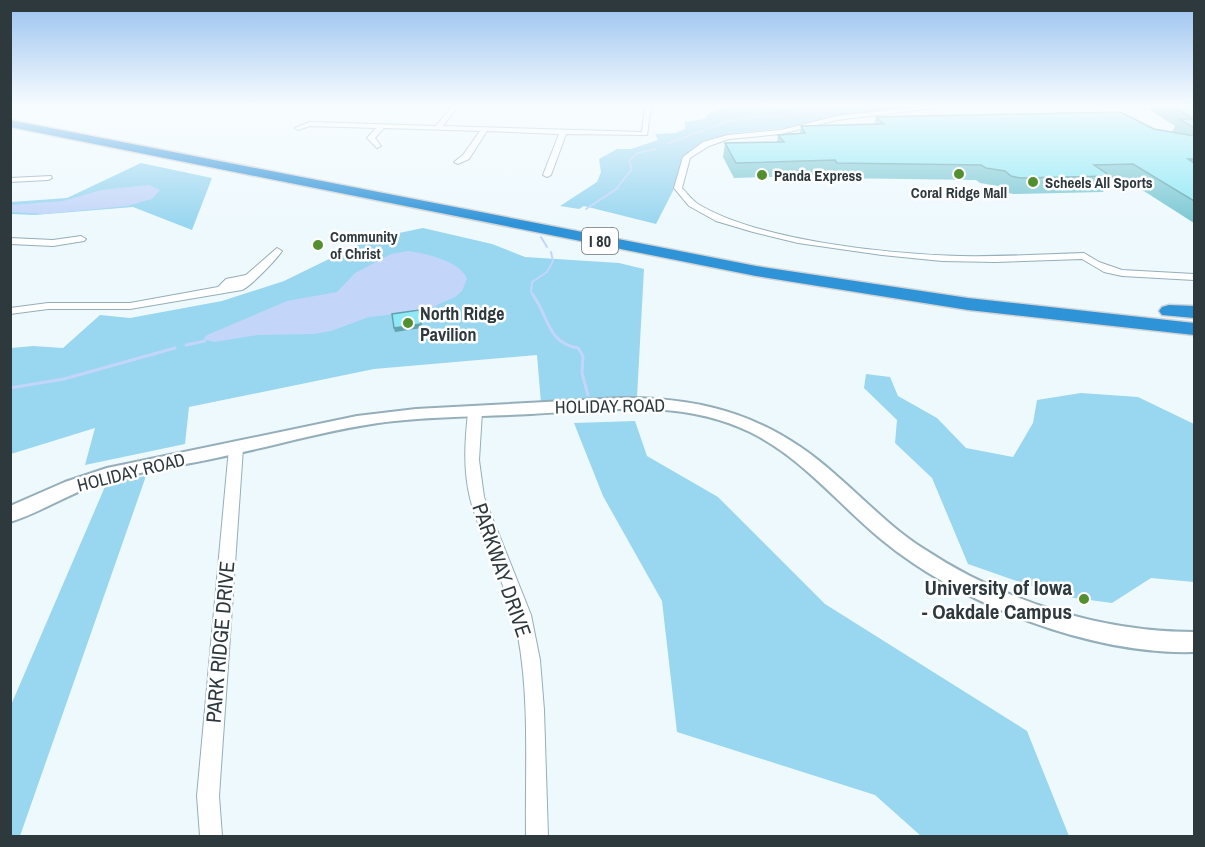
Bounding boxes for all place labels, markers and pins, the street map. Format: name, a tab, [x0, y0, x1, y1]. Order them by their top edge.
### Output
place label: Panda Express	[774, 165, 862, 186]
marker: Coral Ridge Mall	[952, 167, 966, 181]
marker: Panda Express	[755, 168, 769, 182]
place label: Scheels All Sports	[1045, 172, 1153, 193]
marker: Scheels All Sports	[1026, 175, 1040, 189]
place label: Coral Ridge Mall	[911, 182, 1007, 203]
place label: Community of Christ	[330, 226, 398, 264]
marker: Community of Christ	[311, 238, 325, 252]
place label: North Ridge Pavilion	[420, 301, 504, 347]
marker: North Ridge Pavilion	[401, 316, 415, 330]
place label: University of Iowa - Oakdale Campus	[922, 573, 1072, 626]
marker: University of Iowa - Oakdale Campus	[1077, 592, 1091, 606]

